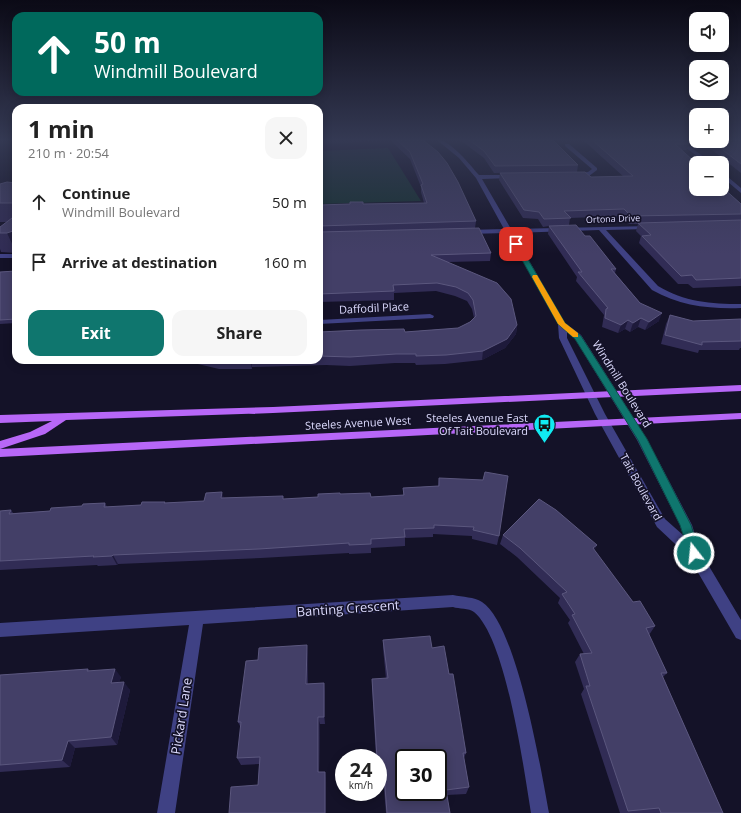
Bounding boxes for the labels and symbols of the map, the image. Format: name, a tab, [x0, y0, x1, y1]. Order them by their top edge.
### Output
street label: Ortona Drive	[586, 211, 640, 226]
pin	[499, 227, 533, 261]
street label: Daffodil Place	[339, 298, 409, 317]
street label: Windmill Boulevard	[590, 337, 655, 430]
place label: Steeles Avenue East Of Tait Boulevard	[426, 410, 528, 438]
bus stop icon: Steeles Avenue East Of Tait Boulevard	[531, 411, 557, 444]
street label: Steeles Avenue West	[305, 412, 411, 433]
street label: Tait Boulevard	[617, 451, 666, 523]
position arrow	[673, 532, 715, 574]
street label: Banting Crescent	[296, 595, 400, 621]
street label: Pickard Lane	[166, 676, 196, 756]
speed limit sign: 30	[395, 749, 447, 801]

